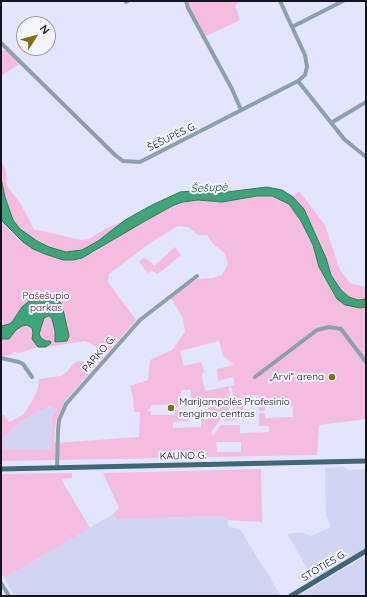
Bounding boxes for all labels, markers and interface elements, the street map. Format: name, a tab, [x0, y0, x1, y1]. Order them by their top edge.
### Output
north arrow	[16, 16, 56, 56]
text: N	[37, 22, 53, 37]
street label: ŠEŠUPĖS G.	[146, 120, 198, 154]
water label: Šešupė	[190, 180, 228, 196]
park label: Pašešupio parkas	[23, 290, 69, 314]
street label: PARKO G.	[80, 333, 118, 375]
place label: „Arvi“ arena	[269, 371, 324, 383]
marker: „Arvi“ arena	[327, 372, 337, 382]
place label: Marijampolės Profesinio rengimo centras	[179, 396, 290, 420]
marker: Marijampolės Profesinio rengimo centras	[166, 403, 176, 413]
street label: KAUNO G.	[160, 450, 206, 462]
street label: STOTIES G.	[299, 548, 349, 584]

